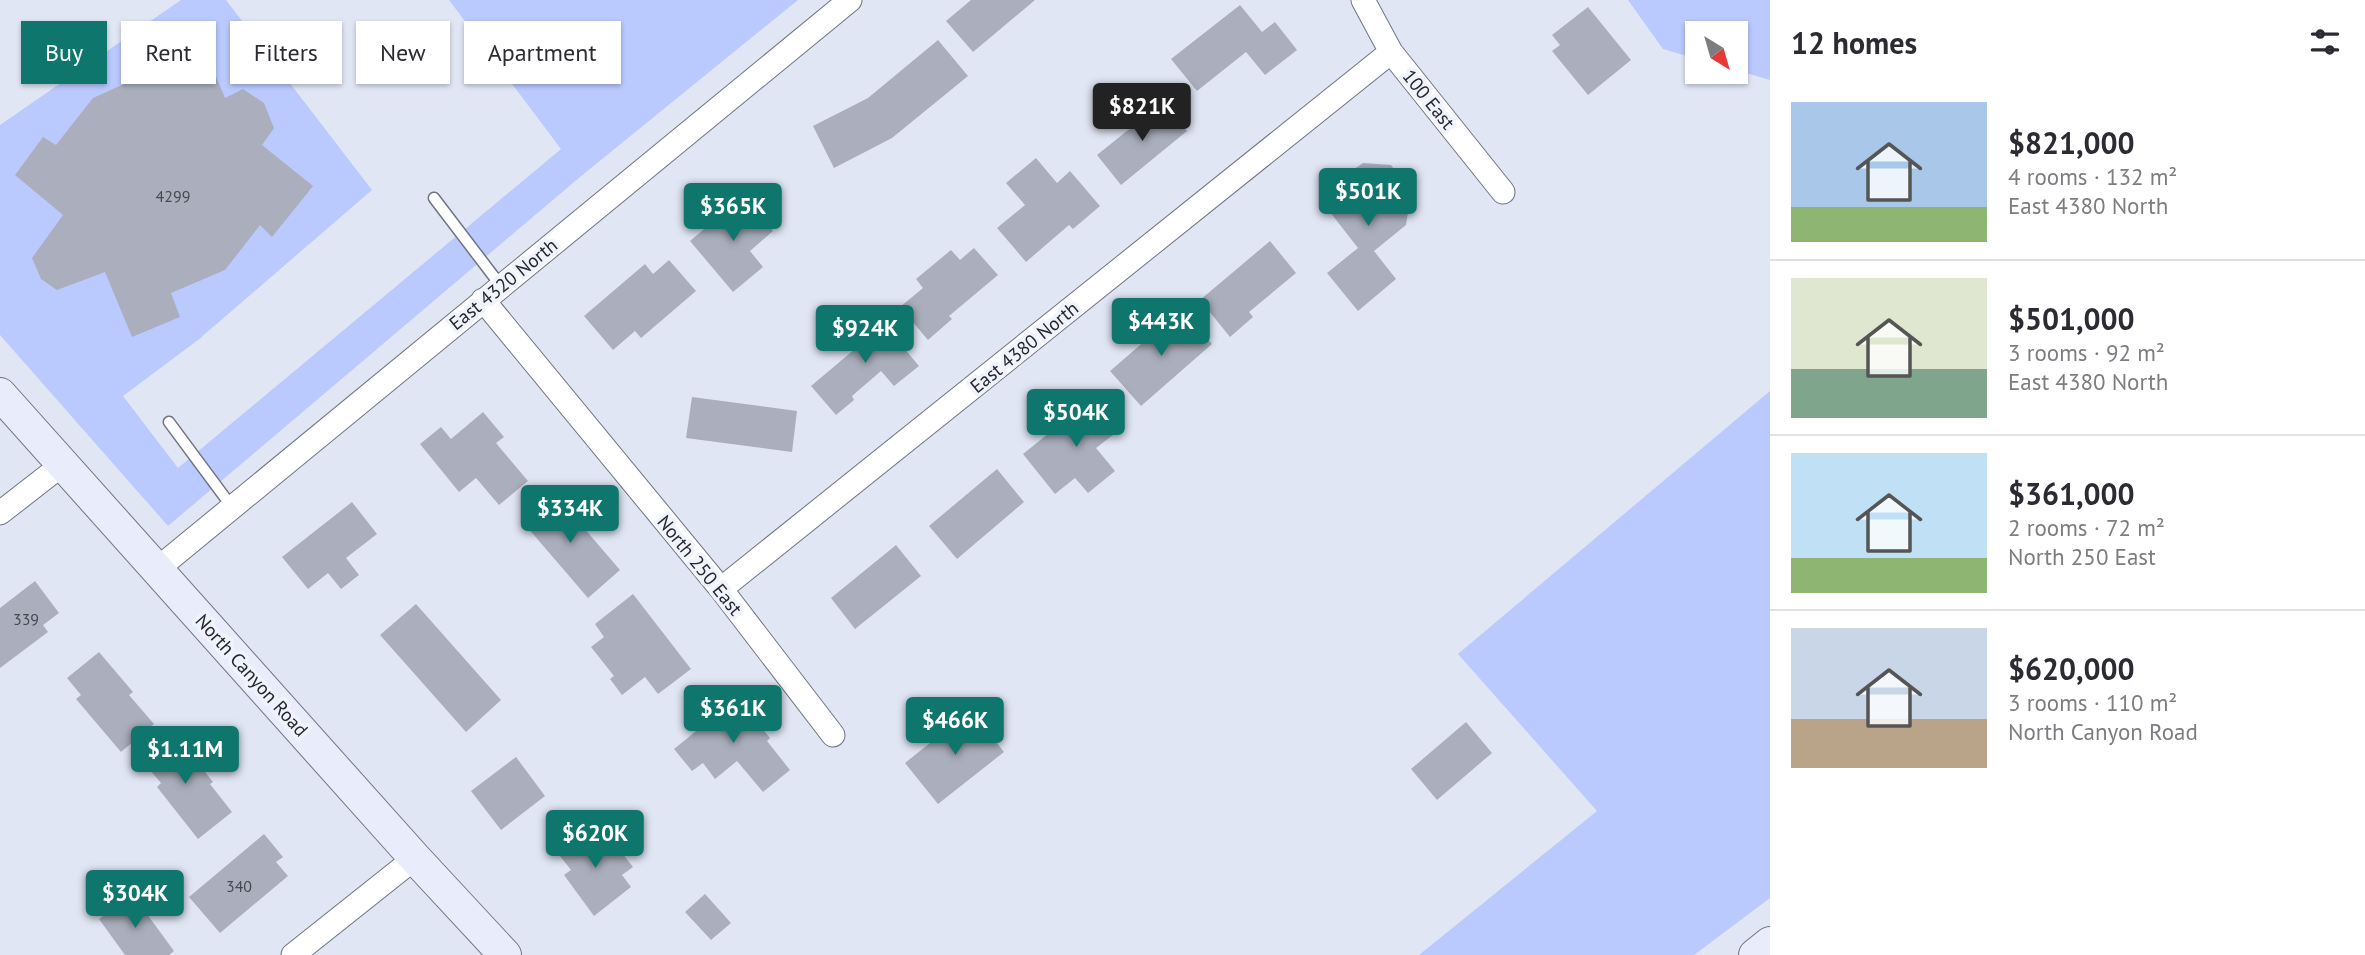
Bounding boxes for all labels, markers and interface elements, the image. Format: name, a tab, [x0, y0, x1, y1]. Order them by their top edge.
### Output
chip: Buy	[21, 21, 107, 84]
chip: Rent	[121, 21, 216, 84]
chip: Filters	[230, 21, 342, 84]
chip: New	[356, 21, 450, 84]
chip: Apartment	[464, 21, 621, 84]
north arrow	[1685, 21, 1748, 84]
map controls	[1685, 21, 1748, 84]
text: 12 homes	[1791, 23, 1917, 62]
icon: filters	[2306, 23, 2344, 61]
street label: 100 East	[1398, 64, 1461, 134]
pin: $821K	[1093, 83, 1191, 143]
text: $821K	[1109, 91, 1175, 120]
text: $821,000	[2008, 123, 2135, 162]
icon: home	[1847, 130, 1931, 214]
text: 4 rooms · 132 m²	[2008, 162, 2177, 191]
pin: $501K	[1319, 168, 1417, 228]
text: $501K	[1335, 176, 1401, 205]
pin: $365K	[684, 184, 782, 243]
house number: 4299	[156, 186, 190, 206]
text: $365K	[700, 191, 766, 220]
text: East 4380 North	[2008, 191, 2168, 220]
street label: East 4320 North	[444, 233, 562, 335]
street label: East 4380 North	[965, 296, 1083, 398]
pin: $443K	[1112, 298, 1210, 358]
text: $501,000	[2008, 299, 2135, 338]
pin: $924K	[816, 306, 914, 365]
text: $443K	[1128, 306, 1194, 335]
icon: home	[1847, 306, 1931, 390]
text: $924K	[832, 313, 898, 342]
text: 3 rooms · 92 m²	[2008, 338, 2165, 367]
text: East 4380 North	[2008, 367, 2168, 396]
pin: $504K	[1027, 390, 1125, 449]
text: $504K	[1043, 397, 1109, 426]
text: $361,000	[2008, 474, 2135, 513]
icon: home	[1847, 481, 1931, 565]
pin: $334K	[521, 486, 619, 545]
text: $334K	[537, 493, 603, 522]
street label: North 250 East	[652, 510, 748, 620]
text: 2 rooms · 72 m²	[2008, 513, 2165, 542]
text: North 250 East	[2008, 542, 2156, 571]
house number: 339	[13, 609, 39, 629]
street label: North Canyon Road	[191, 609, 313, 741]
text: $620,000	[2008, 649, 2135, 688]
icon: home	[1847, 656, 1931, 740]
pin: $361K	[684, 686, 782, 745]
text: 3 rooms · 110 m²	[2008, 688, 2177, 717]
text: $361K	[700, 693, 766, 722]
pin: $466K	[906, 698, 1004, 757]
text: $466K	[922, 705, 988, 734]
text: North Canyon Road	[2008, 717, 2198, 746]
pin: $1.11M	[128, 726, 242, 786]
text: $1.11M	[147, 734, 223, 763]
pin: $620K	[546, 810, 644, 870]
text: $620K	[562, 818, 628, 847]
pin: $304K	[86, 870, 184, 930]
house number: 340	[226, 876, 252, 896]
text: $304K	[102, 878, 168, 907]

